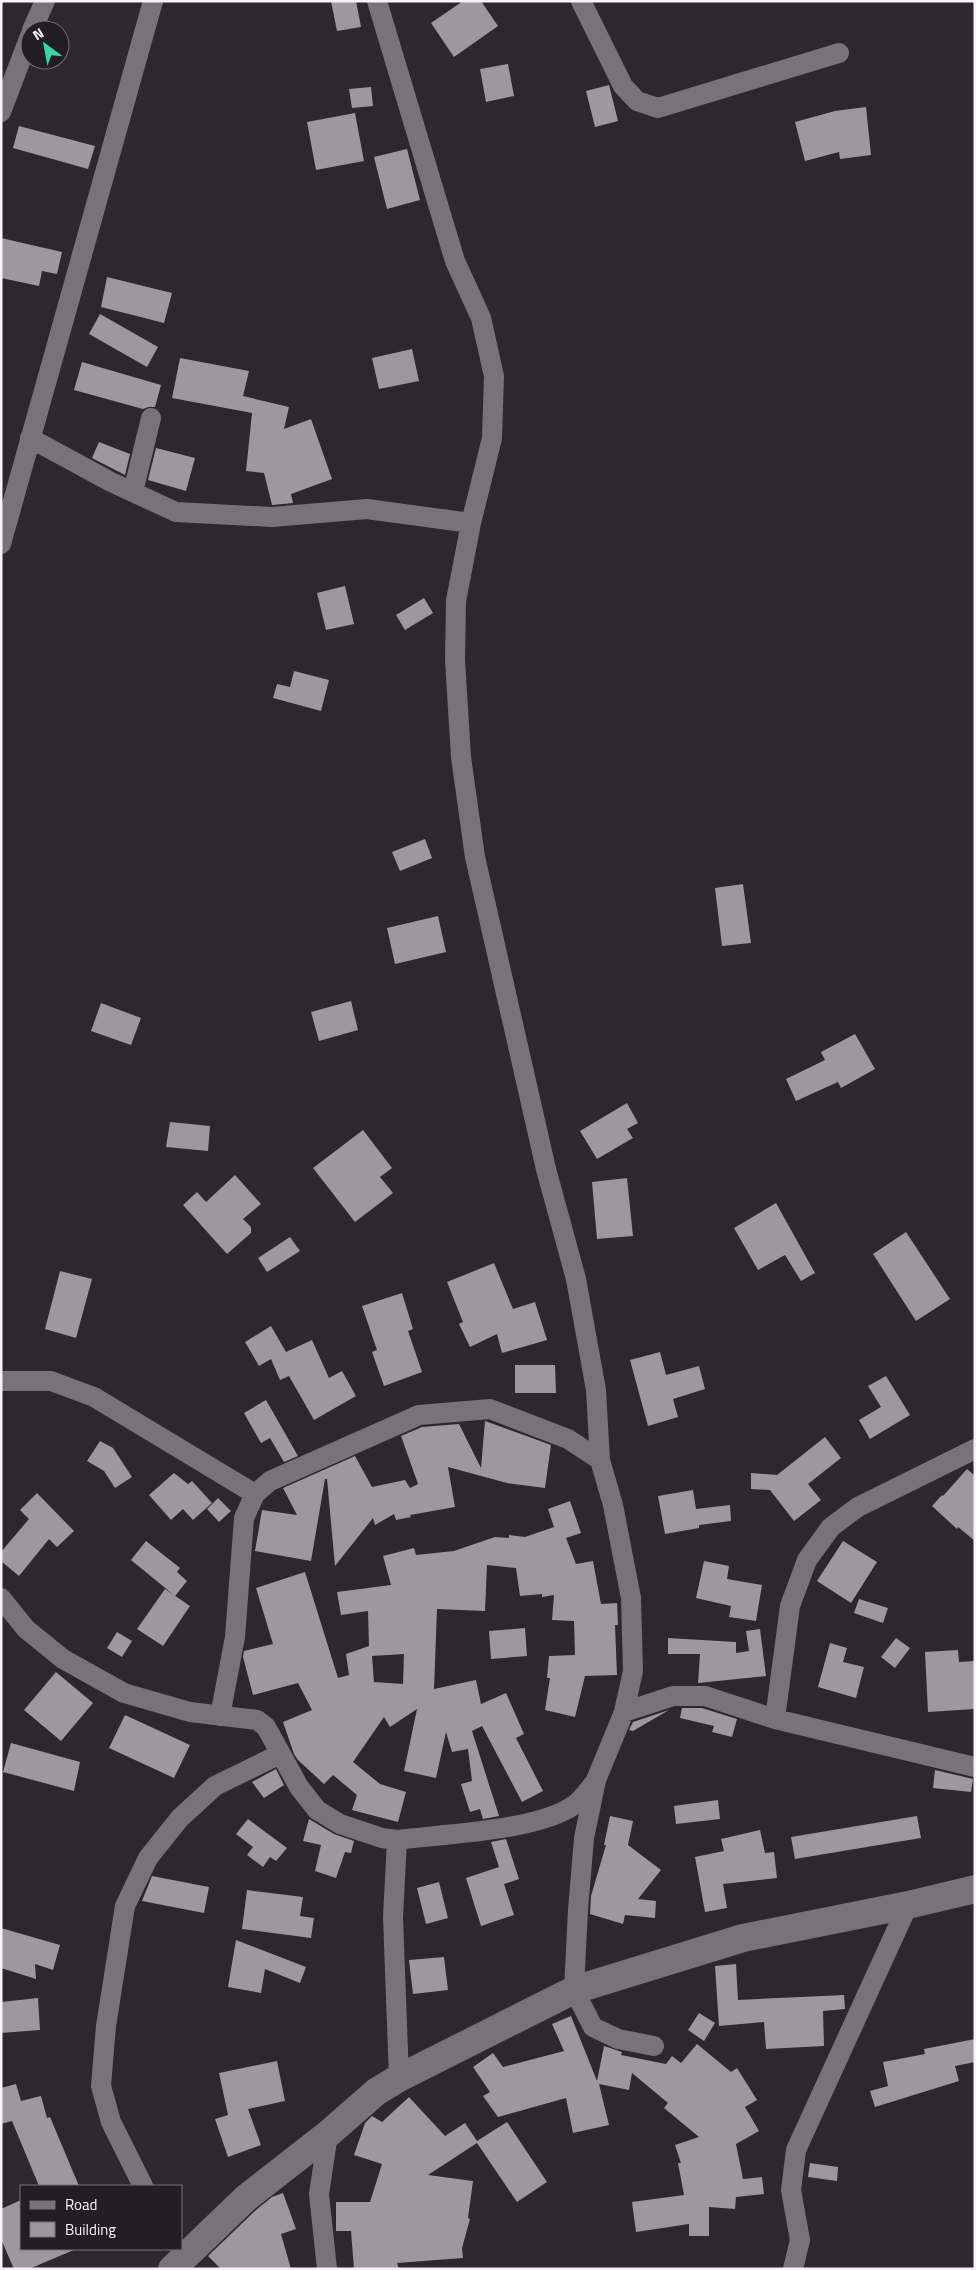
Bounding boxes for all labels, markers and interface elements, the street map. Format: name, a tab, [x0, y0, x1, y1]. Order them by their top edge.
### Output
north arrow	[20, 20, 70, 70]
text: N	[28, 22, 48, 45]
legend	[20, 2185, 182, 2250]
text: Road	[65, 2193, 97, 2216]
text: Building	[65, 2218, 116, 2241]

